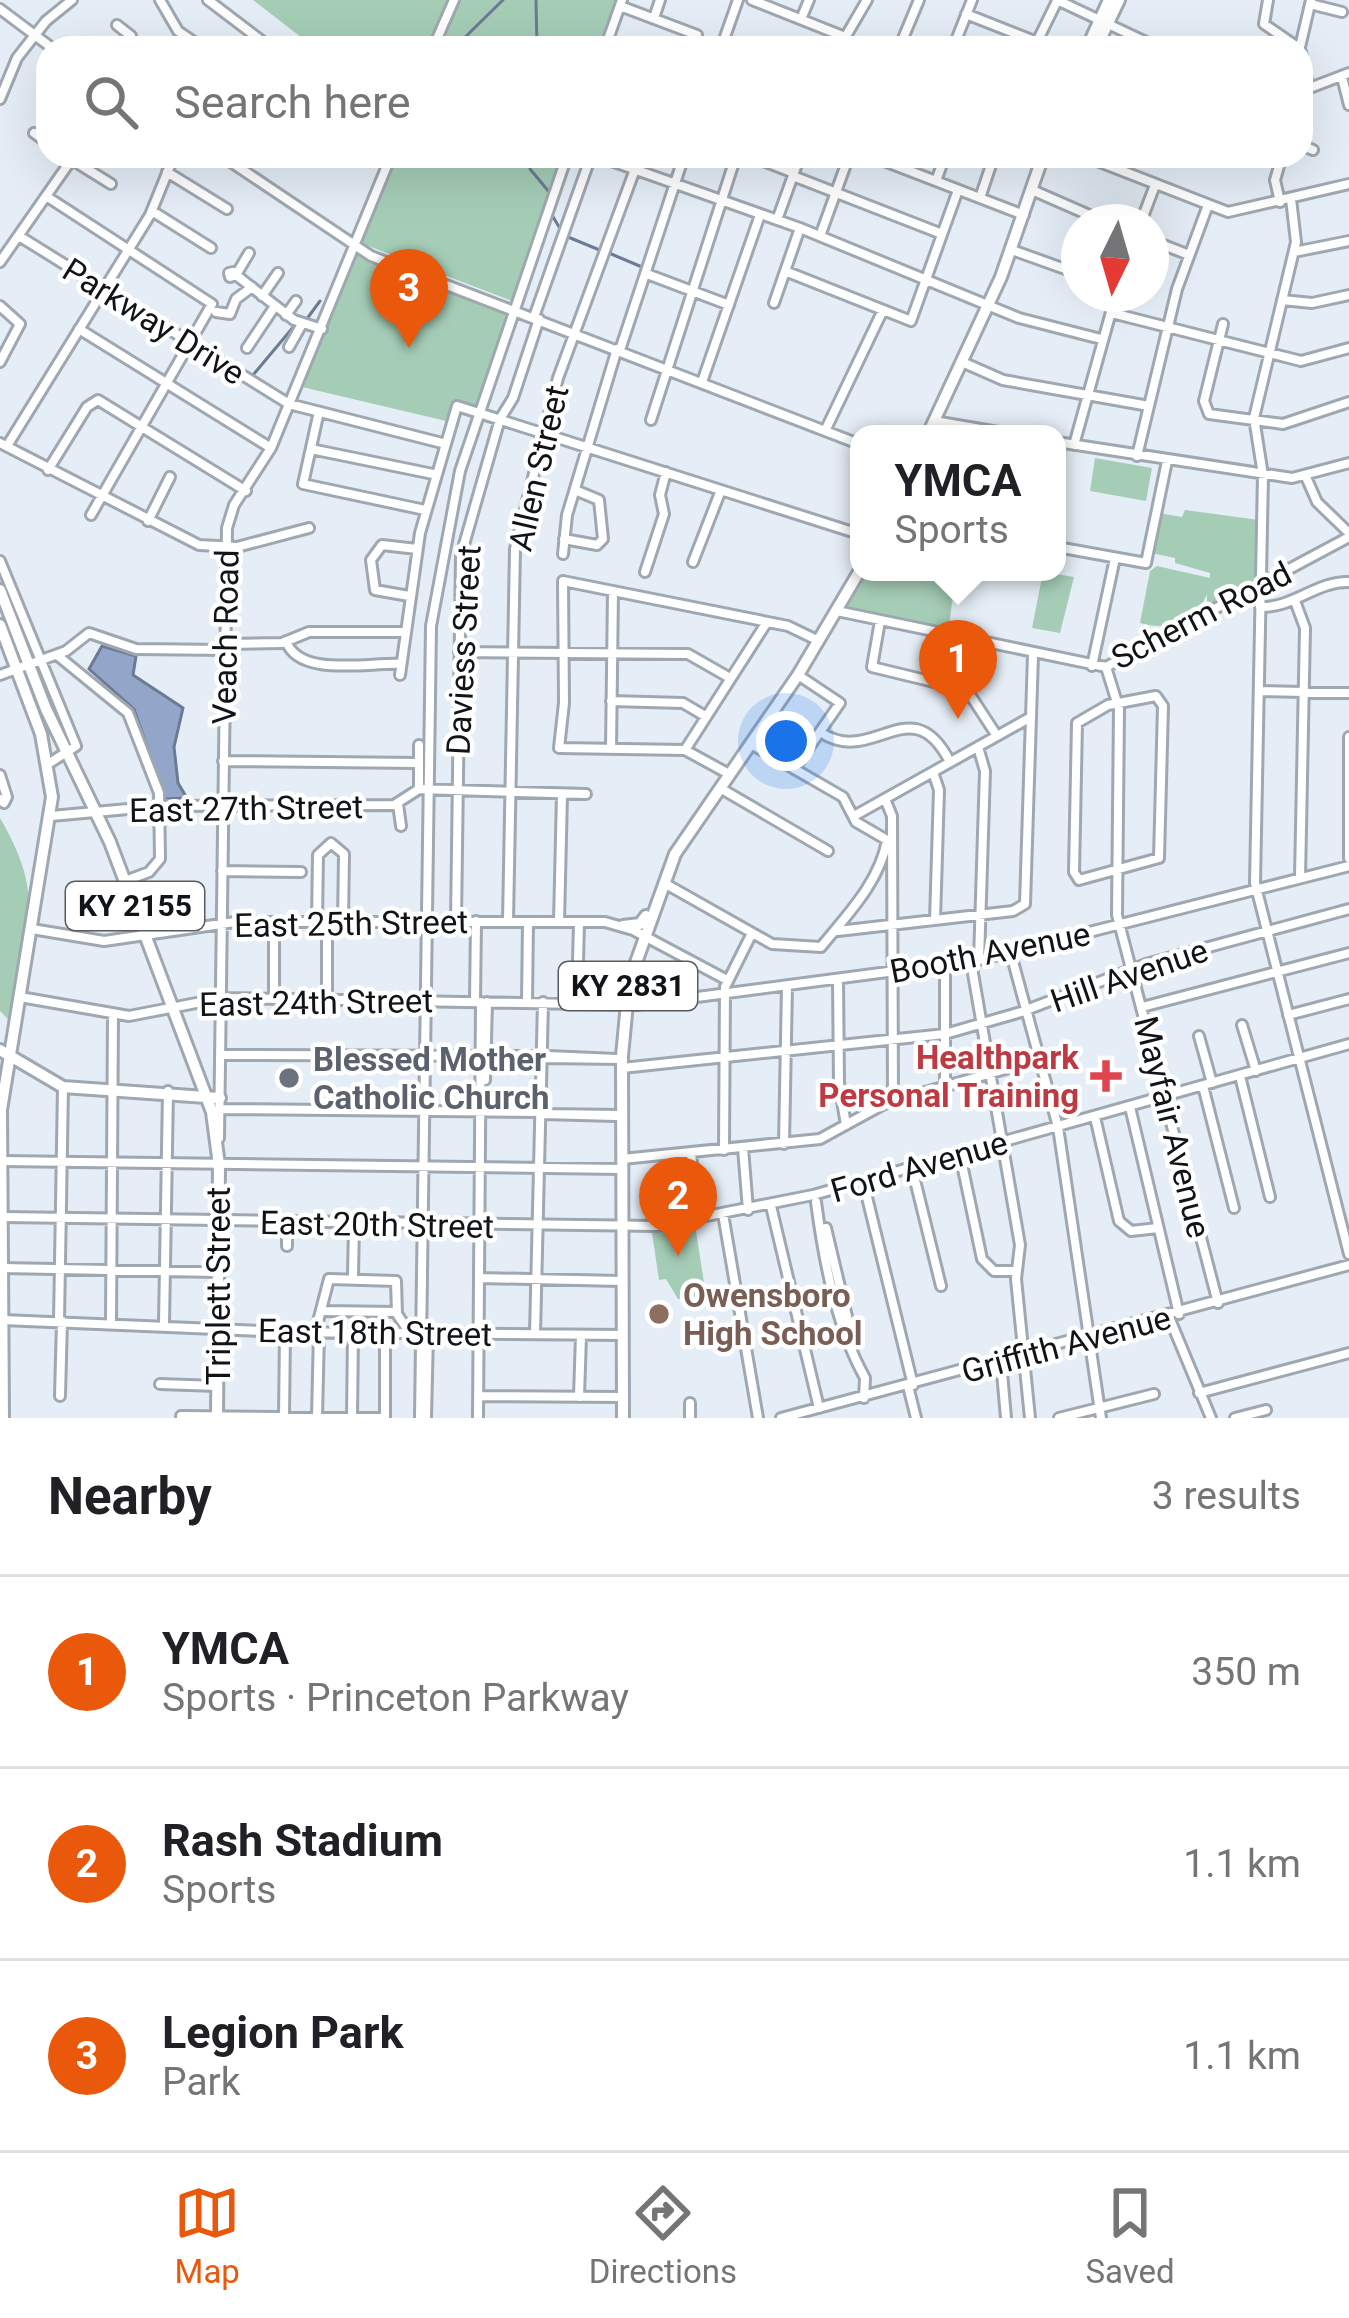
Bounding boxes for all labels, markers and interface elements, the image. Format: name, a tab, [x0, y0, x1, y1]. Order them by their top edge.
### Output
search box	[36, 36, 1313, 168]
icon: search	[78, 69, 144, 135]
text: Search here	[174, 76, 411, 129]
north arrow	[1061, 204, 1169, 312]
pin: 3	[370, 249, 448, 348]
street label: Parkway Drive	[56, 250, 252, 393]
street label: Allen Street	[501, 382, 576, 555]
popup	[850, 425, 1066, 581]
text: YMCA	[895, 454, 1021, 507]
text: Sports	[895, 507, 1009, 553]
street label: Daviess Street	[439, 544, 488, 756]
street label: Veach Road	[204, 549, 247, 725]
street label: Scherm Road	[1105, 553, 1298, 677]
pin: 1	[919, 620, 997, 719]
your location	[756, 711, 816, 771]
street label: East 27th Street	[129, 787, 363, 830]
road number: KY 2155	[66, 882, 204, 930]
street label: East 25th Street	[234, 902, 468, 945]
street label: Booth Avenue	[887, 914, 1094, 991]
street label: Hill Avenue	[1045, 930, 1213, 1021]
road number: KY 2831	[559, 962, 697, 1010]
street label: East 24th Street	[199, 981, 433, 1024]
street label: Mayfair Avenue	[1126, 1012, 1219, 1242]
place label: Healthpark Personal Training	[818, 1038, 1079, 1115]
place label: Blessed Mother Catholic Church	[313, 1040, 549, 1117]
marker: Healthpark Personal Training	[1090, 1060, 1122, 1092]
marker: Blessed Mother Catholic Church	[276, 1065, 302, 1091]
street label: Ford Avenue	[826, 1123, 1012, 1210]
pin: 2	[639, 1157, 717, 1256]
street label: Triplett Street	[199, 1187, 238, 1385]
street label: East 20th Street	[260, 1203, 494, 1246]
place label: Owensboro High School	[683, 1276, 863, 1353]
street label: Griffith Avenue	[957, 1298, 1175, 1391]
marker: Owensboro High School	[646, 1301, 672, 1327]
street label: East 18th Street	[258, 1311, 492, 1354]
text: Nearby	[48, 1467, 212, 1526]
text: 3 results	[1152, 1473, 1301, 1519]
text: YMCA	[162, 1622, 289, 1675]
text: 1	[76, 1649, 98, 1695]
text: 350 m	[1191, 1649, 1301, 1695]
text: Sports · Princeton Parkway	[162, 1675, 629, 1721]
text: Rash Stadium	[162, 1814, 443, 1867]
text: 2	[76, 1841, 98, 1887]
text: 1.1 km	[1183, 1841, 1301, 1887]
text: Sports	[162, 1867, 276, 1913]
text: Legion Park	[162, 2006, 403, 2059]
text: 3	[76, 2033, 98, 2079]
text: 1.1 km	[1183, 2033, 1301, 2079]
text: Park	[162, 2059, 241, 2105]
tab: Map	[174, 2180, 240, 2291]
tab: Directions	[589, 2180, 737, 2291]
tab: Saved	[1086, 2180, 1175, 2291]

